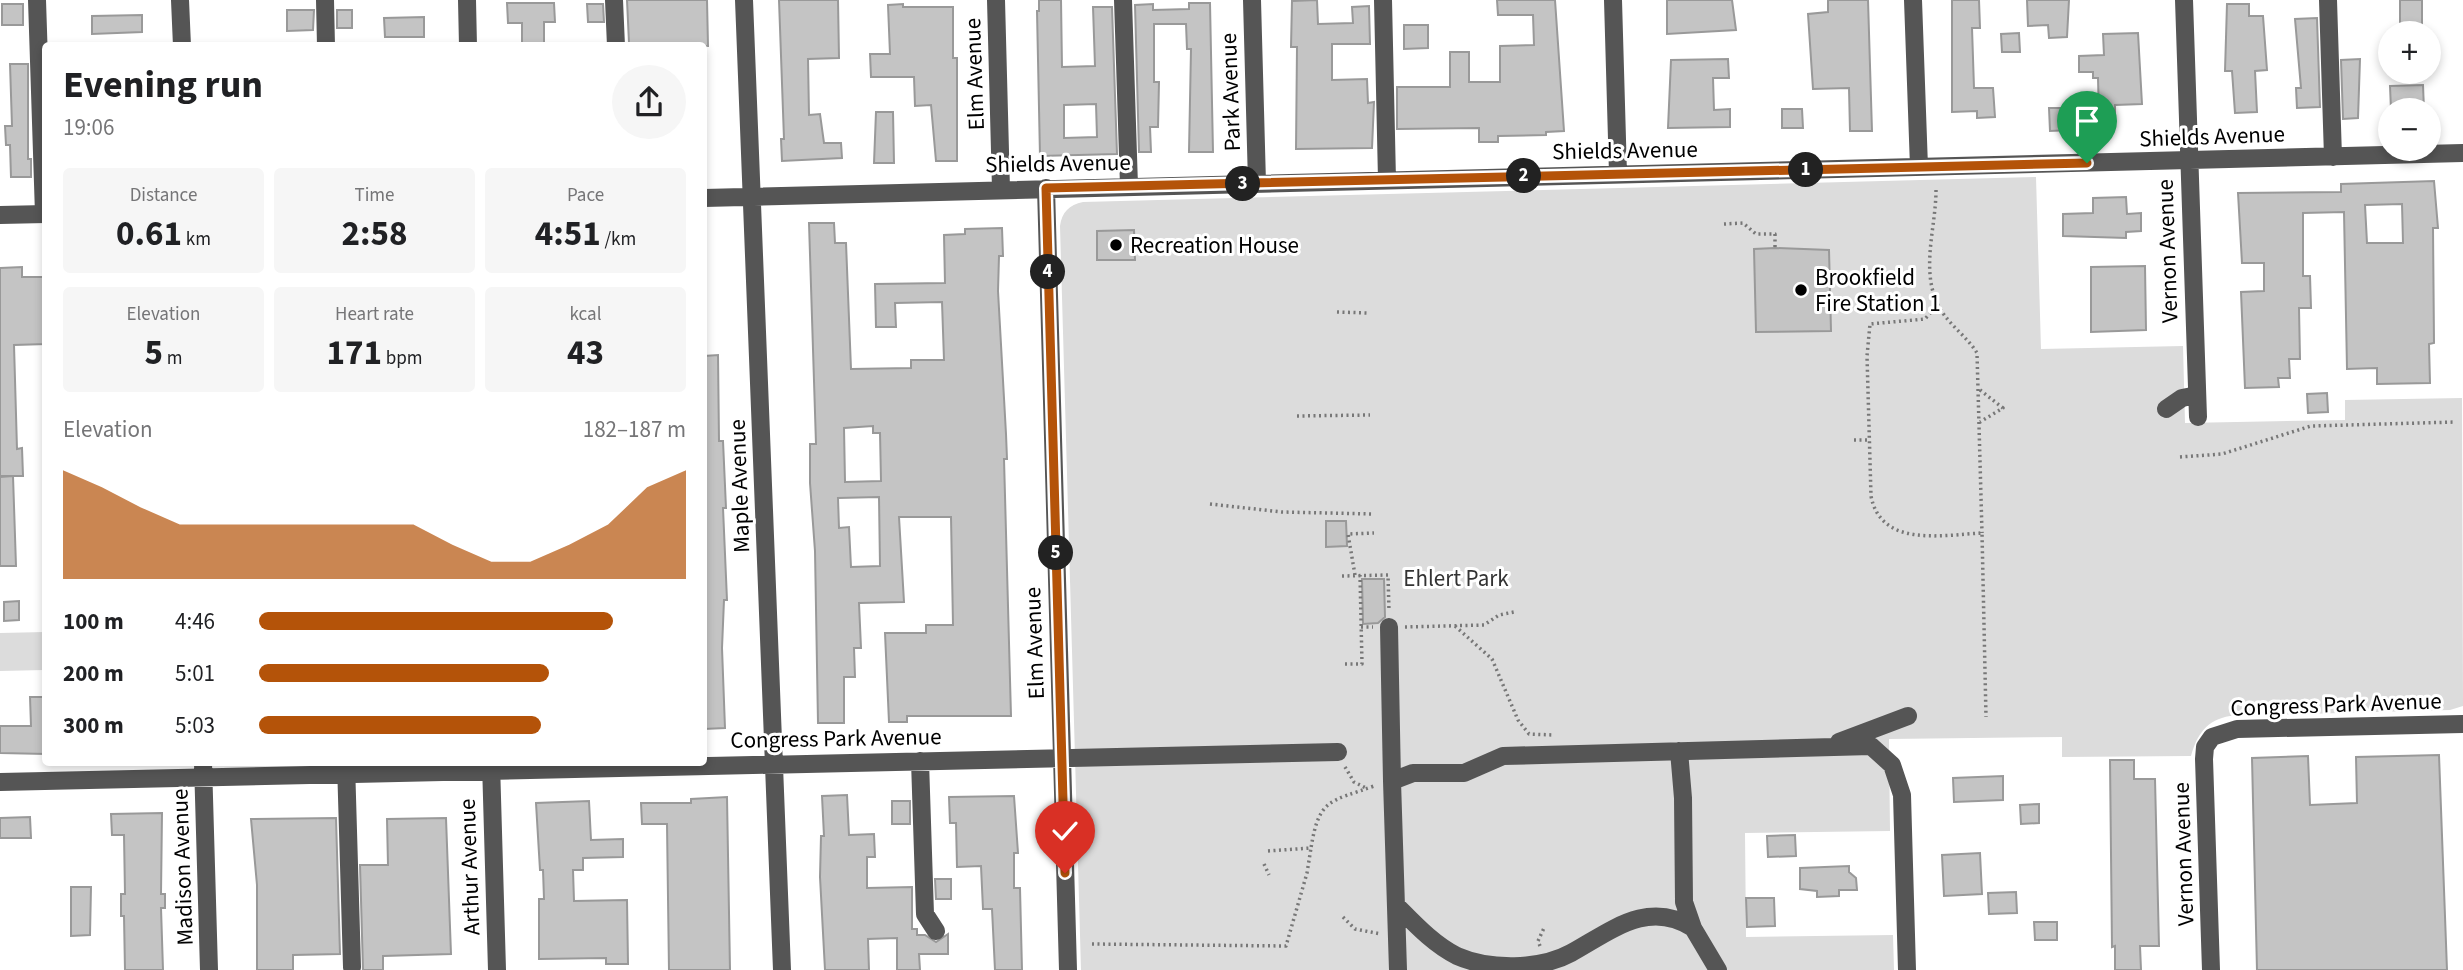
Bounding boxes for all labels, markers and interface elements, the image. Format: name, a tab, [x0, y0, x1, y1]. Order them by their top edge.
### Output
street label: Elm Avenue	[956, 17, 993, 131]
map controls	[2378, 21, 2441, 161]
button: +	[2378, 21, 2441, 84]
street label: Park Avenue	[1212, 32, 1249, 152]
text: Evening run	[63, 58, 263, 112]
button: share	[612, 65, 686, 139]
pin	[2057, 91, 2117, 163]
button: −	[2378, 98, 2441, 161]
icon: arrive	[2068, 102, 2106, 140]
text: 19:06	[63, 111, 114, 144]
street label: Shields Avenue	[2139, 117, 2285, 156]
street label: Shields Avenue	[1552, 133, 1698, 168]
street label: Shields Avenue	[985, 146, 1131, 181]
pin: 1	[1788, 152, 1824, 188]
text: 1	[1800, 156, 1811, 183]
pin: 2	[1506, 158, 1542, 194]
text: 2	[1518, 162, 1529, 189]
pin: 3	[1226, 166, 1260, 202]
text: 3	[1237, 170, 1248, 197]
street label: Vernon Avenue	[2148, 178, 2187, 324]
text: Distance	[130, 182, 197, 209]
text: Time	[354, 182, 395, 209]
text: Pace	[567, 182, 604, 209]
text: 0.61	[116, 209, 182, 259]
text: 2:58	[342, 209, 407, 259]
text: 4:51	[535, 209, 601, 259]
text: km	[182, 226, 211, 253]
text: /km	[601, 226, 636, 253]
place label: Recreation House	[1130, 229, 1299, 262]
marker: Recreation House	[1108, 237, 1124, 253]
pin: 4	[1030, 254, 1066, 290]
text: 4	[1042, 258, 1053, 285]
place label: Brookfield Fire Station 1	[1815, 261, 1941, 320]
marker: Brookfield Fire Station 1	[1793, 282, 1809, 298]
text: Elevation	[127, 301, 200, 328]
text: Heart rate	[335, 301, 414, 328]
text: kcal	[570, 301, 601, 328]
text: 5	[144, 328, 163, 378]
text: 171	[326, 328, 382, 378]
text: 43	[567, 328, 604, 378]
text: m	[163, 345, 183, 372]
text: bpm	[382, 345, 423, 372]
text: Elevation	[63, 413, 153, 446]
text: 182–187 m	[583, 413, 686, 446]
street label: Maple Avenue	[721, 419, 758, 553]
pin: 5	[1038, 536, 1074, 570]
text: 5	[1050, 539, 1061, 566]
park label: Ehlert Park	[1403, 562, 1509, 595]
street label: Elm Avenue	[1016, 586, 1053, 700]
text: 100 m	[63, 605, 124, 638]
text: 4:46	[175, 605, 215, 638]
text: 200 m	[63, 657, 124, 690]
text: 5:01	[175, 657, 215, 690]
street label: Congress Park Avenue	[2230, 684, 2442, 725]
text: 300 m	[63, 709, 124, 742]
text: 5:03	[175, 709, 215, 742]
street label: Congress Park Avenue	[730, 720, 942, 757]
street label: Vernon Avenue	[2164, 781, 2203, 927]
street label: Madison Avenue	[163, 788, 202, 946]
street label: Arthur Avenue	[451, 798, 488, 936]
pin	[1035, 801, 1095, 873]
icon: check	[1046, 812, 1084, 850]

